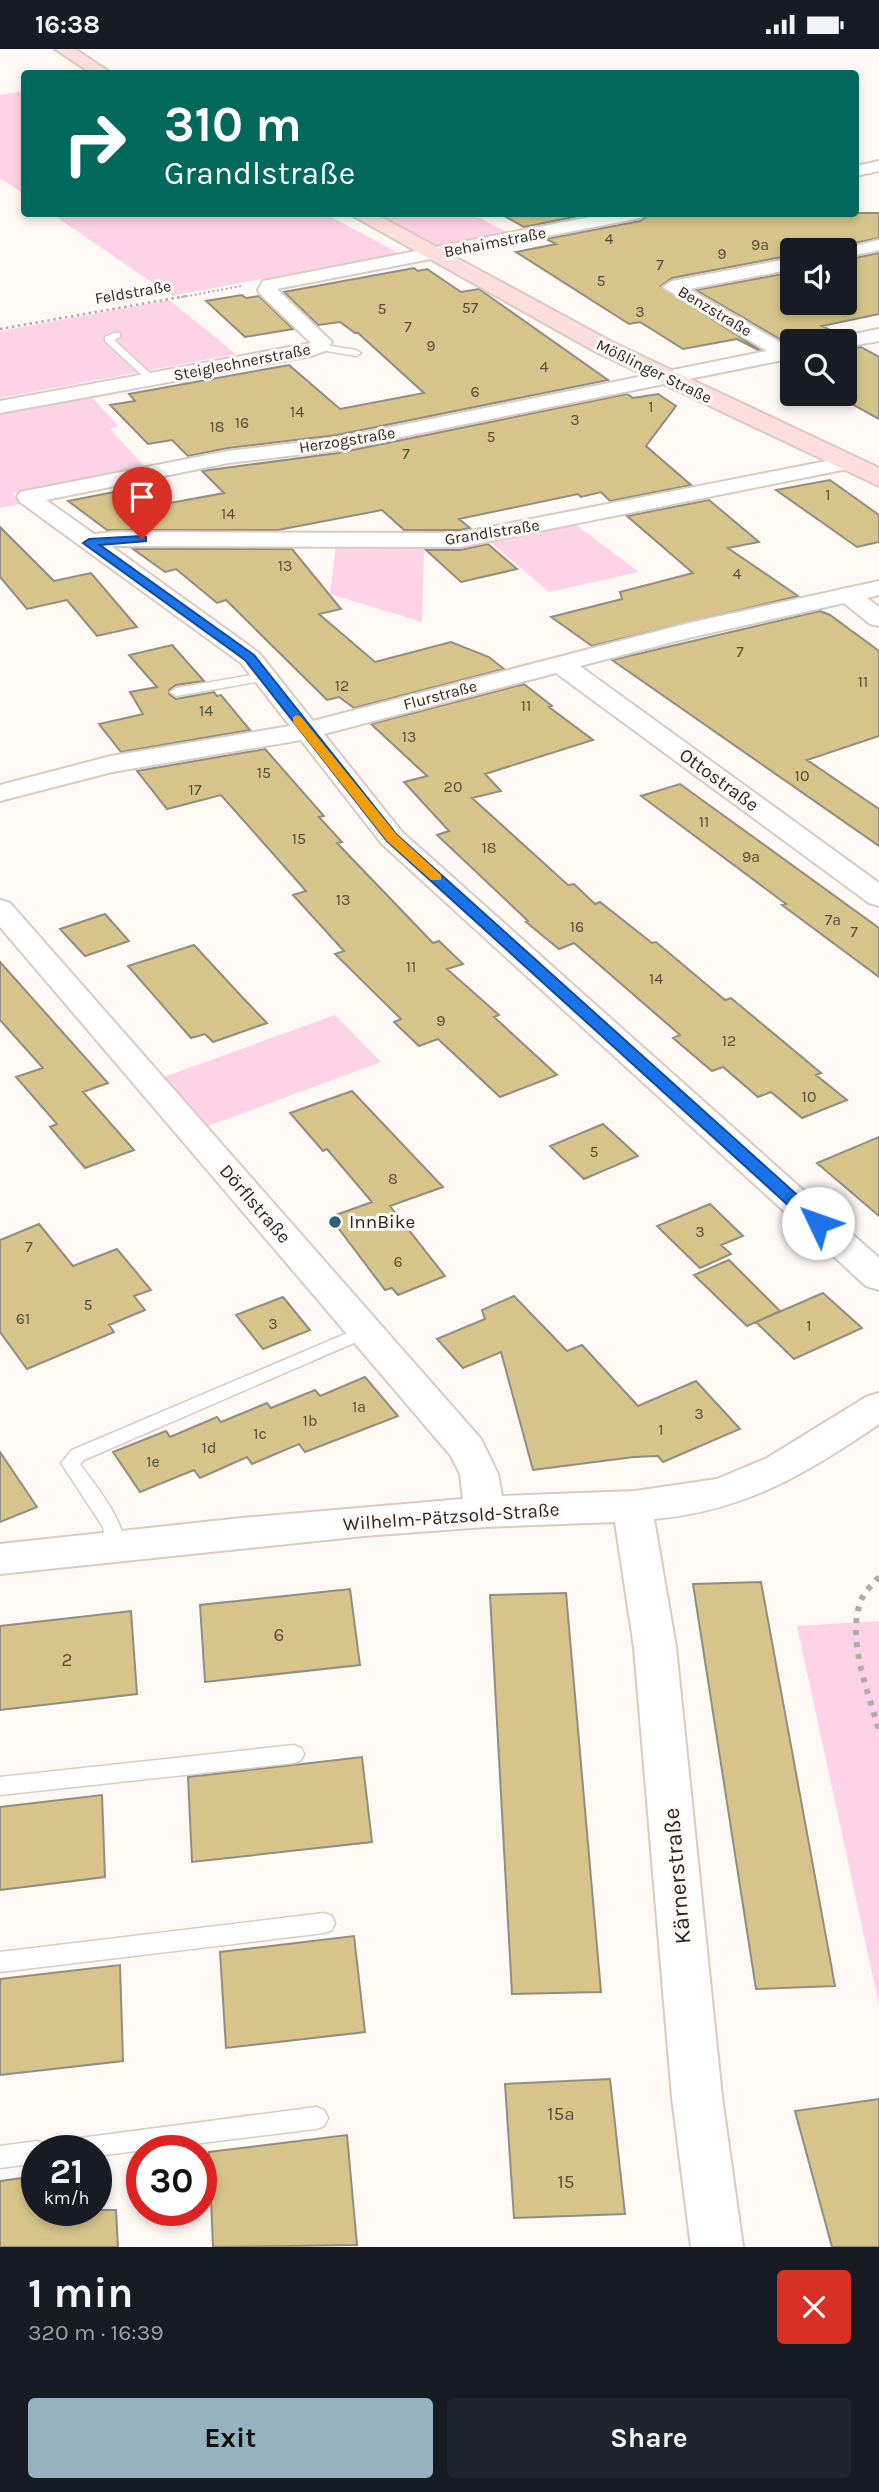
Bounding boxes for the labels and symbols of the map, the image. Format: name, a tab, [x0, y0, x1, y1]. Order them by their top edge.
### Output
street label: Behaimstraße	[442, 223, 548, 261]
house number: 4	[605, 229, 614, 248]
house number: 9a	[751, 235, 769, 254]
house number: 9	[717, 244, 727, 263]
house number: 7	[656, 255, 664, 274]
house number: 5	[596, 271, 606, 290]
street label: Feldstraße	[93, 276, 173, 308]
street label: Benzstraße	[675, 282, 755, 340]
house number: 57	[462, 298, 479, 317]
house number: 5	[377, 299, 387, 318]
house number: 3	[635, 302, 645, 321]
house number: 7	[404, 317, 412, 336]
street label: Mößlinger Straße	[593, 335, 715, 407]
house number: 9	[426, 336, 436, 355]
street label: Steiglechnerstraße	[172, 339, 312, 385]
house number: 4	[540, 357, 549, 376]
house number: 6	[470, 382, 480, 401]
house number: 1	[648, 397, 654, 416]
house number: 14	[290, 402, 304, 421]
house number: 3	[570, 410, 580, 429]
house number: 16	[235, 413, 249, 432]
house number: 18	[209, 417, 225, 436]
street label: Herzogstraße	[298, 423, 396, 457]
house number: 5	[486, 427, 496, 446]
house number: 7	[402, 444, 410, 463]
pin	[112, 467, 172, 539]
house number: 1	[825, 485, 831, 504]
house number: 14	[221, 504, 235, 523]
street label: Grandlstraße	[443, 515, 541, 549]
house number: 13	[278, 556, 292, 575]
house number: 4	[733, 564, 742, 583]
house number: 7	[736, 642, 744, 661]
house number: 11	[858, 672, 868, 691]
house number: 12	[335, 676, 349, 695]
street label: Flurstraße	[401, 676, 479, 714]
house number: 11	[521, 696, 531, 715]
house number: 14	[199, 701, 213, 720]
house number: 13	[402, 727, 416, 746]
street label: Ottostraße	[675, 744, 763, 816]
house number: 15	[257, 763, 271, 782]
house number: 10	[795, 766, 809, 785]
house number: 20	[444, 777, 462, 796]
house number: 17	[189, 780, 202, 799]
house number: 11	[699, 812, 709, 831]
house number: 15	[292, 829, 306, 848]
house number: 18	[481, 838, 497, 857]
house number: 9a	[742, 847, 760, 866]
house number: 13	[336, 890, 350, 909]
house number: 7a	[825, 910, 841, 929]
house number: 16	[570, 917, 584, 936]
house number: 7	[850, 922, 858, 941]
house number: 11	[406, 957, 416, 976]
house number: 14	[649, 969, 663, 988]
house number: 9	[436, 1011, 446, 1030]
house number: 12	[722, 1031, 736, 1050]
house number: 10	[802, 1087, 816, 1106]
house number: 5	[589, 1142, 599, 1161]
street label: Dörflstraße	[215, 1160, 295, 1248]
house number: 8	[388, 1169, 398, 1188]
position arrow	[781, 1186, 855, 1260]
place label: InnBike	[349, 1211, 415, 1233]
marker: InnBike	[327, 1214, 343, 1230]
house number: 3	[695, 1222, 705, 1241]
house number: 7	[25, 1237, 33, 1256]
house number: 6	[393, 1252, 403, 1271]
house number: 5	[83, 1295, 93, 1314]
house number: 61	[16, 1309, 30, 1328]
house number: 3	[268, 1314, 278, 1333]
house number: 1	[806, 1316, 812, 1335]
house number: 1a	[352, 1397, 366, 1416]
house number: 3	[694, 1404, 704, 1423]
house number: 1b	[303, 1411, 317, 1430]
house number: 1	[658, 1420, 664, 1439]
house number: 1c	[253, 1424, 267, 1443]
house number: 1d	[202, 1438, 216, 1457]
house number: 1e	[146, 1452, 160, 1471]
street label: Wilhelm-Pätzsold-Straße	[342, 1498, 560, 1536]
house number: 6	[274, 1624, 284, 1646]
house number: 2	[61, 1649, 73, 1671]
street label: Kärnerstraße	[658, 1807, 696, 1945]
house number: 15a	[547, 2103, 575, 2125]
speed limit sign: 30	[126, 2135, 217, 2226]
house number: 15	[557, 2171, 575, 2193]

